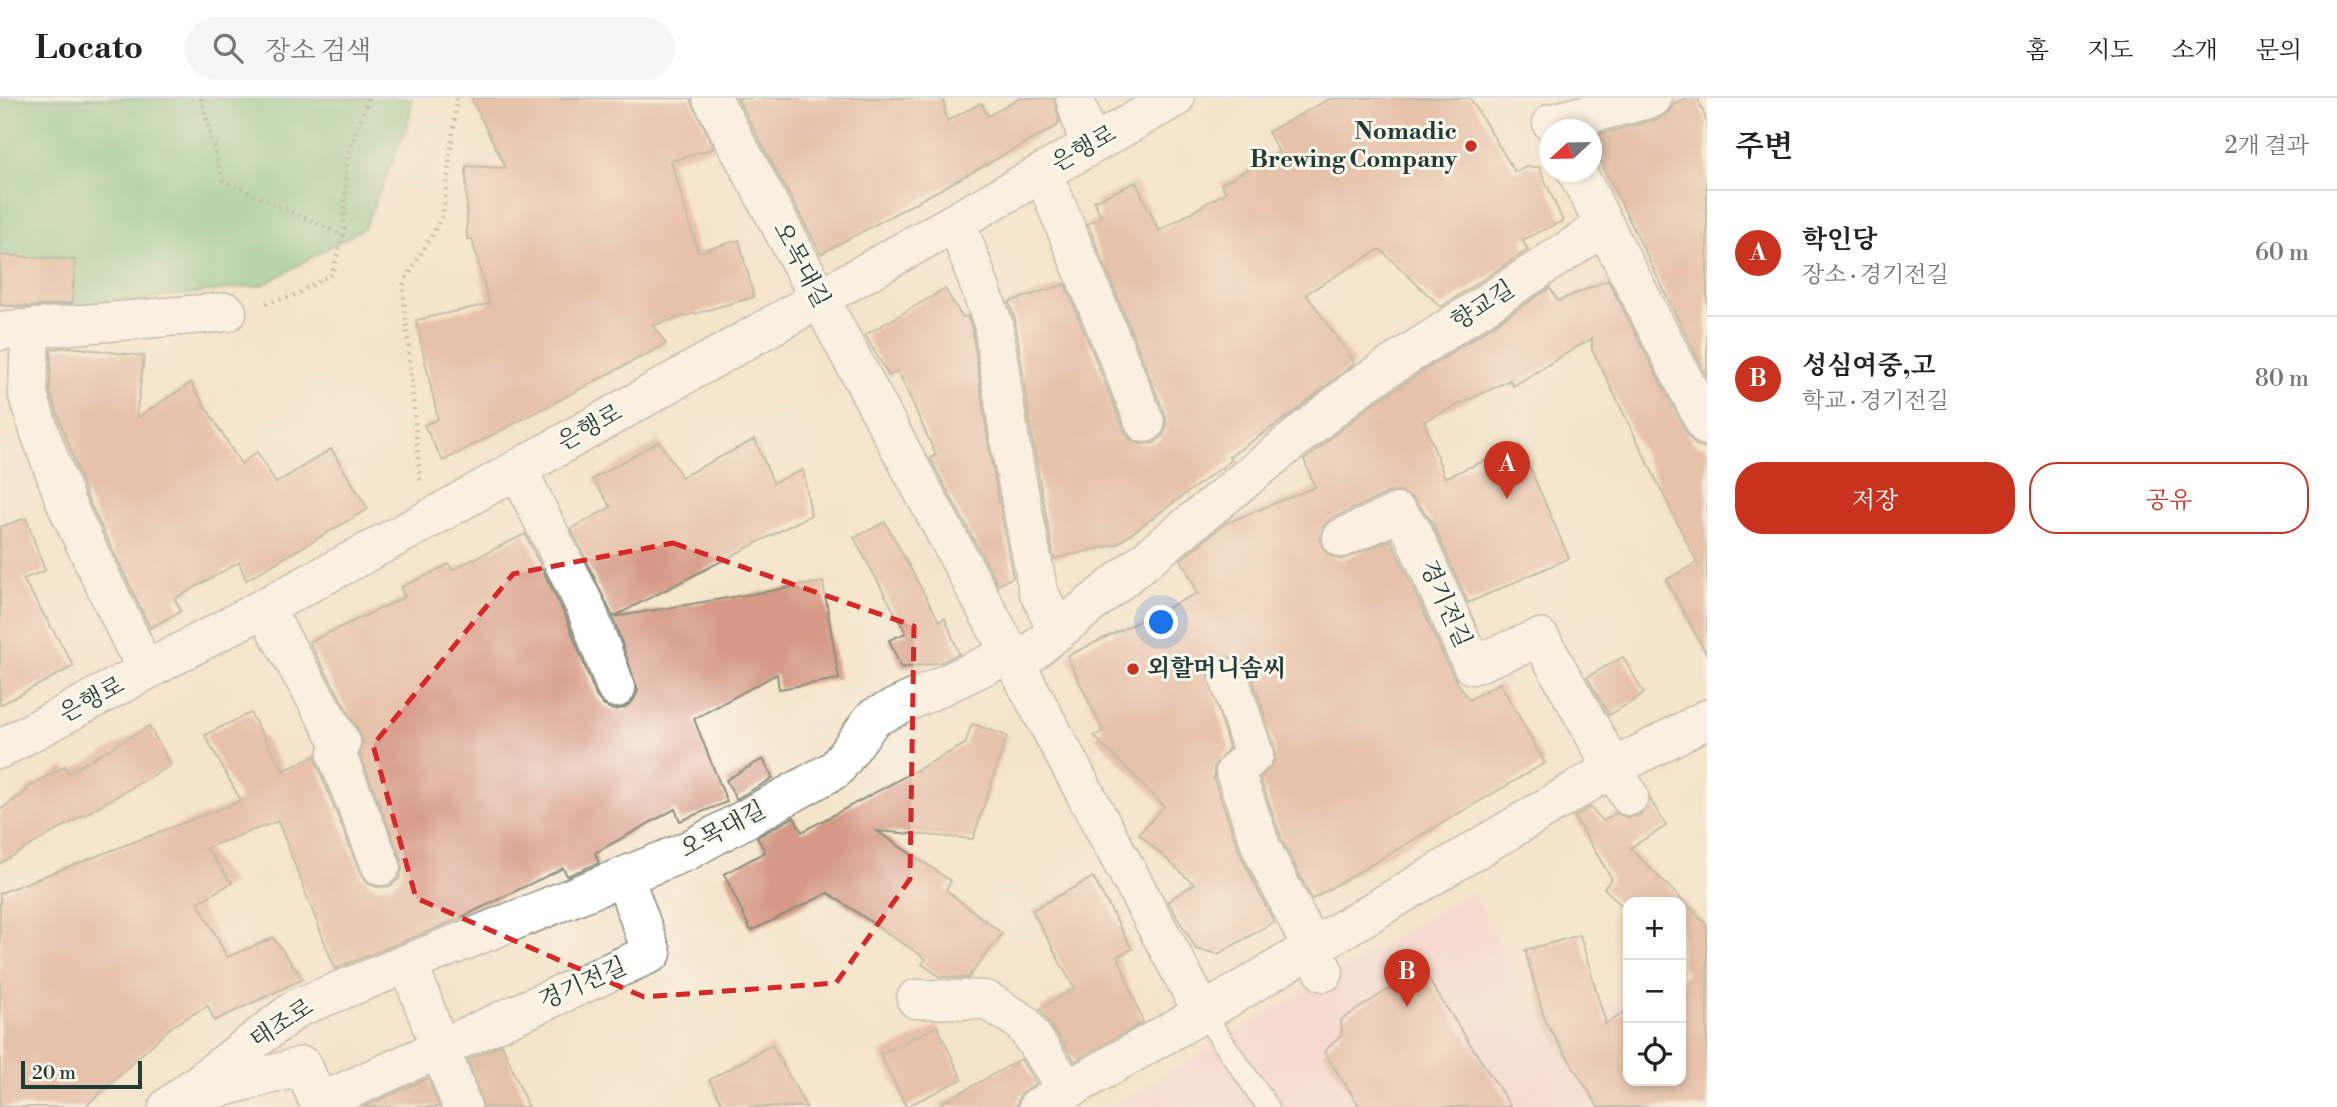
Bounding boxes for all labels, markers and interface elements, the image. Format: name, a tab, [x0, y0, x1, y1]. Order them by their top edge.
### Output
search box	[185, 17, 675, 80]
text: Locato	[35, 28, 143, 69]
icon: search	[209, 29, 247, 67]
text: 장소 검색	[265, 35, 371, 67]
text: 홈	[2026, 36, 2049, 66]
text: 지도	[2087, 36, 2133, 66]
text: 소개	[2171, 36, 2218, 66]
text: 문의	[2256, 36, 2302, 66]
place label: Nomadic Brewing Company	[1250, 117, 1458, 175]
street label: 은행로	[1046, 119, 1122, 179]
north arrow	[1539, 119, 1602, 182]
text: 주변	[1735, 128, 1793, 166]
text: 2개 결과	[2224, 132, 2309, 160]
marker: Nomadic Brewing Company	[1463, 138, 1479, 154]
street label: 오목대길	[766, 217, 836, 313]
text: 학인당	[1802, 224, 1877, 256]
text: A	[1750, 239, 1766, 267]
text: 60 m	[2255, 239, 2309, 267]
text: 장소 · 경기전길	[1802, 261, 1949, 289]
street label: 향교길	[1446, 274, 1520, 338]
text: 성심여중,고	[1802, 350, 1936, 382]
text: B	[1749, 365, 1767, 393]
text: 80 m	[2255, 365, 2309, 393]
text: 학교 · 경기전길	[1802, 387, 1949, 415]
street label: 은행로	[552, 398, 628, 458]
pin: A	[1484, 441, 1530, 499]
button: 저장	[1735, 462, 2015, 534]
button: 공유	[2029, 462, 2309, 534]
street label: 경기전길	[1412, 556, 1478, 652]
your location	[1144, 605, 1178, 639]
place label: 외할머니솜씨	[1147, 654, 1286, 684]
marker: 외할머니솜씨	[1125, 661, 1141, 677]
street label: 은행로	[54, 670, 130, 730]
street label: 오목대길	[675, 795, 771, 865]
map controls	[1623, 897, 1686, 1086]
button: +	[1623, 897, 1686, 960]
pin: B	[1384, 949, 1430, 1007]
street label: 경기전길	[535, 951, 631, 1017]
button: −	[1623, 960, 1686, 1023]
street label: 태조로	[245, 992, 319, 1056]
button: locate	[1623, 1023, 1686, 1086]
scale bar	[21, 1058, 142, 1090]
text: 20 m	[32, 1061, 76, 1085]

